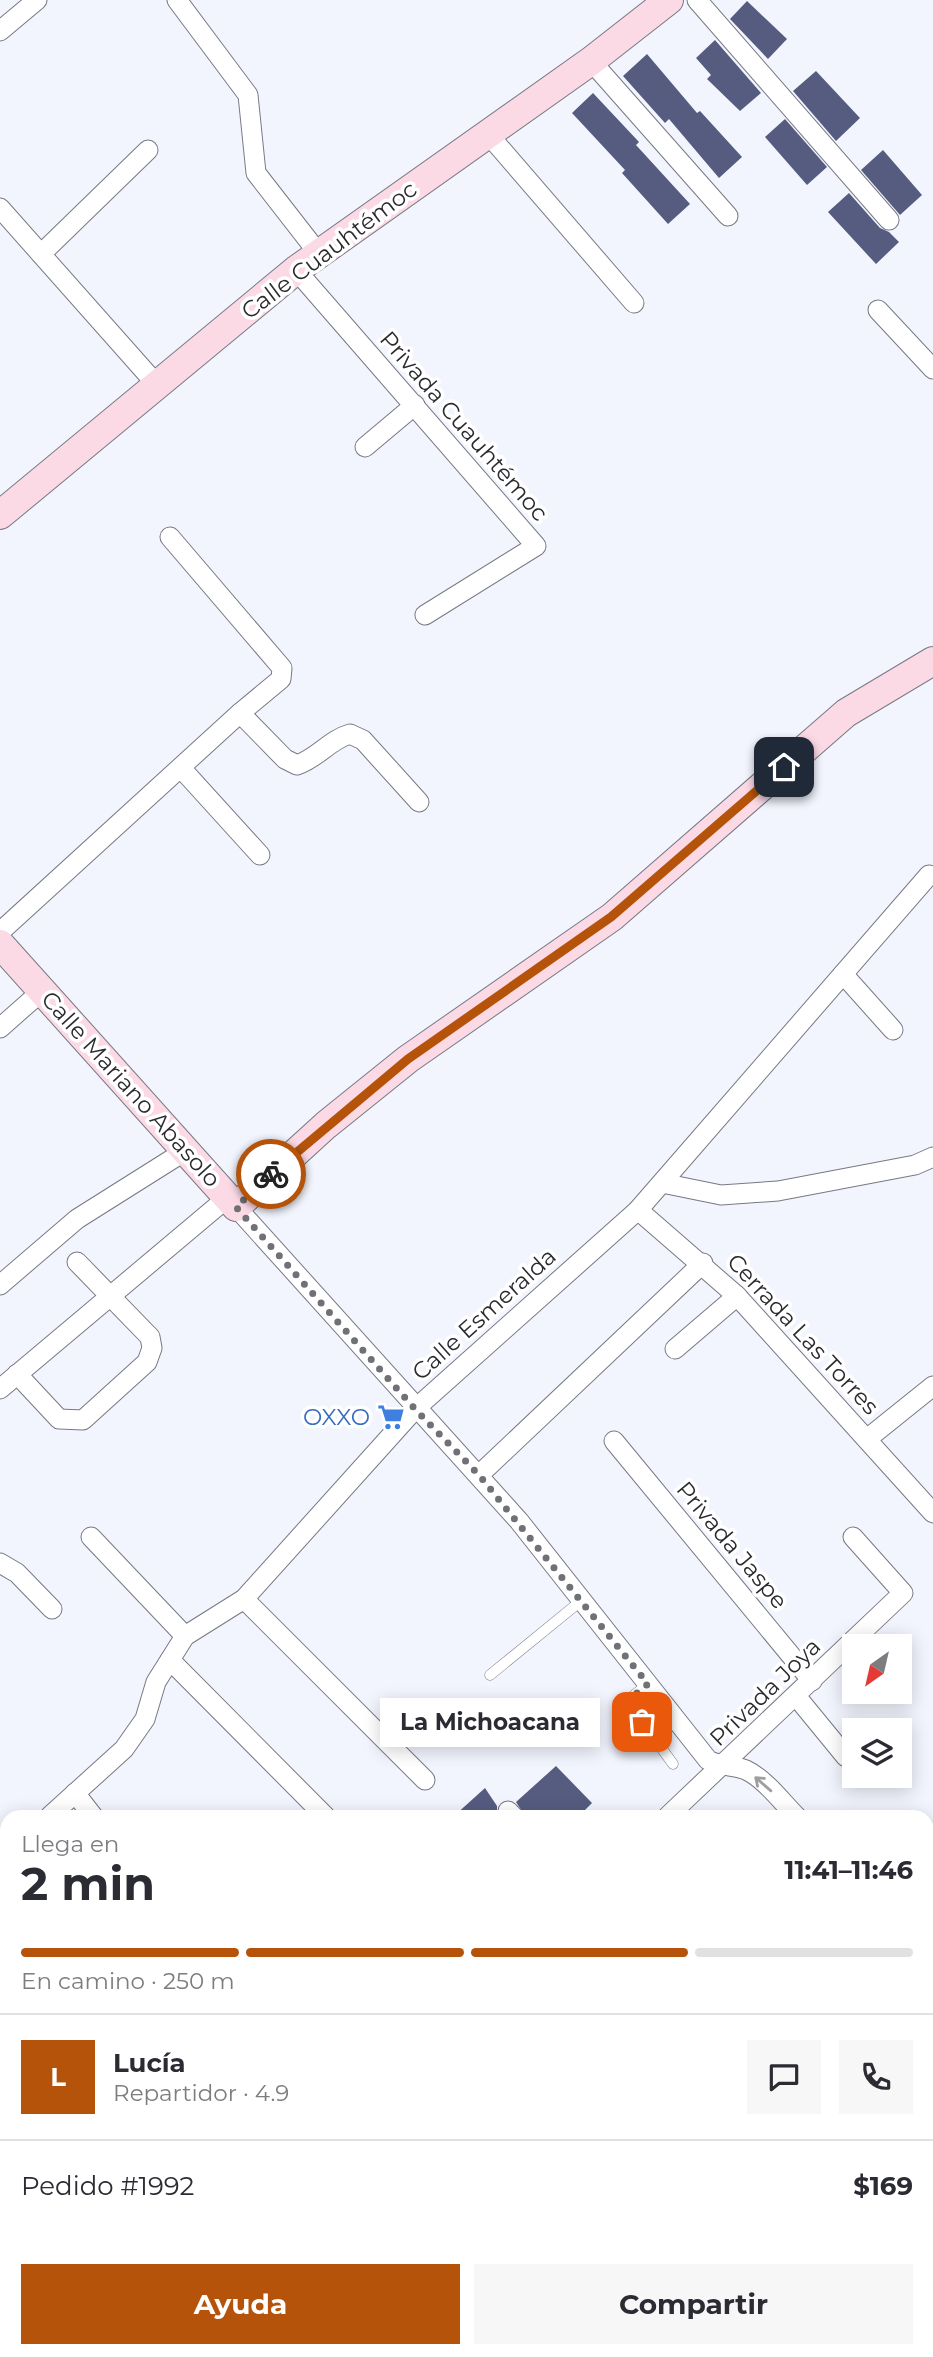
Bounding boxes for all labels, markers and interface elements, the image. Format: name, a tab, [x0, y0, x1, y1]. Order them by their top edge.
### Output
street label: Calle Cuauhtémoc	[236, 175, 422, 325]
street label: Privada Cuauhtémoc	[374, 325, 554, 527]
pin	[754, 737, 814, 797]
icon: home	[765, 748, 803, 786]
street label: Calle Mariano Abasolo	[36, 985, 226, 1193]
courier	[236, 1139, 306, 1209]
icon: bike	[252, 1155, 290, 1193]
street label: Calle Esmeralda	[406, 1242, 562, 1386]
street label: Cerrada Las Torres	[721, 1248, 885, 1420]
supermarket icon: OXXO	[376, 1402, 406, 1432]
place label: OXXO	[303, 1403, 370, 1431]
street label: Privada Jaspe	[671, 1476, 793, 1614]
street label: Privada Joya	[704, 1632, 826, 1752]
north arrow	[842, 1634, 912, 1704]
map controls	[842, 1634, 912, 1788]
pin	[612, 1692, 672, 1752]
callout: La Michoacana	[379, 1698, 600, 1746]
icon: bag	[623, 1703, 661, 1741]
text: La Michoacana	[400, 1708, 580, 1736]
button: layers	[842, 1718, 912, 1788]
one-way arrow	[754, 1776, 772, 1792]
text: Llega en	[21, 1830, 119, 1858]
text: 11:41–11:46	[784, 1854, 913, 1886]
text: 2 min	[21, 1855, 155, 1912]
text: En camino · 250 m	[21, 1967, 235, 1995]
button: chat	[747, 2040, 821, 2114]
button: phone	[839, 2040, 913, 2114]
text: Lucía	[113, 2047, 186, 2079]
text: L	[50, 2061, 66, 2093]
text: Repartidor · 4.9	[113, 2079, 289, 2107]
text: Pedido #1992	[21, 2170, 194, 2202]
text: $169	[853, 2170, 913, 2202]
button: Ayuda	[21, 2264, 460, 2344]
button: Compartir	[474, 2264, 913, 2344]

